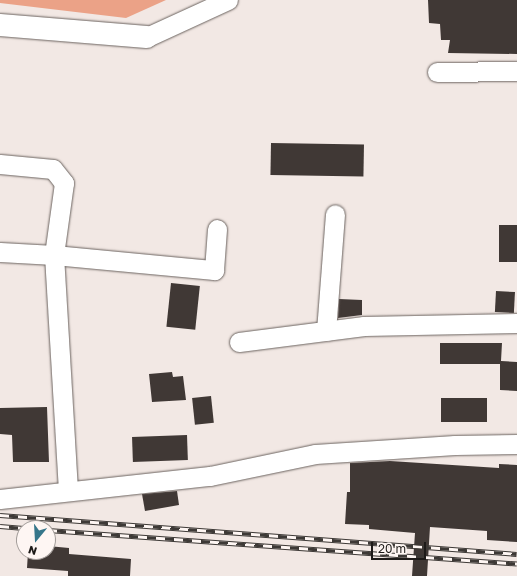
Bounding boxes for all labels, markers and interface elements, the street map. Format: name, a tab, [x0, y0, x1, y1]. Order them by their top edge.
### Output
north arrow	[16, 520, 56, 560]
scale bar	[373, 534, 428, 560]
text: 20 m	[378, 541, 406, 556]
text: N	[26, 543, 38, 558]

